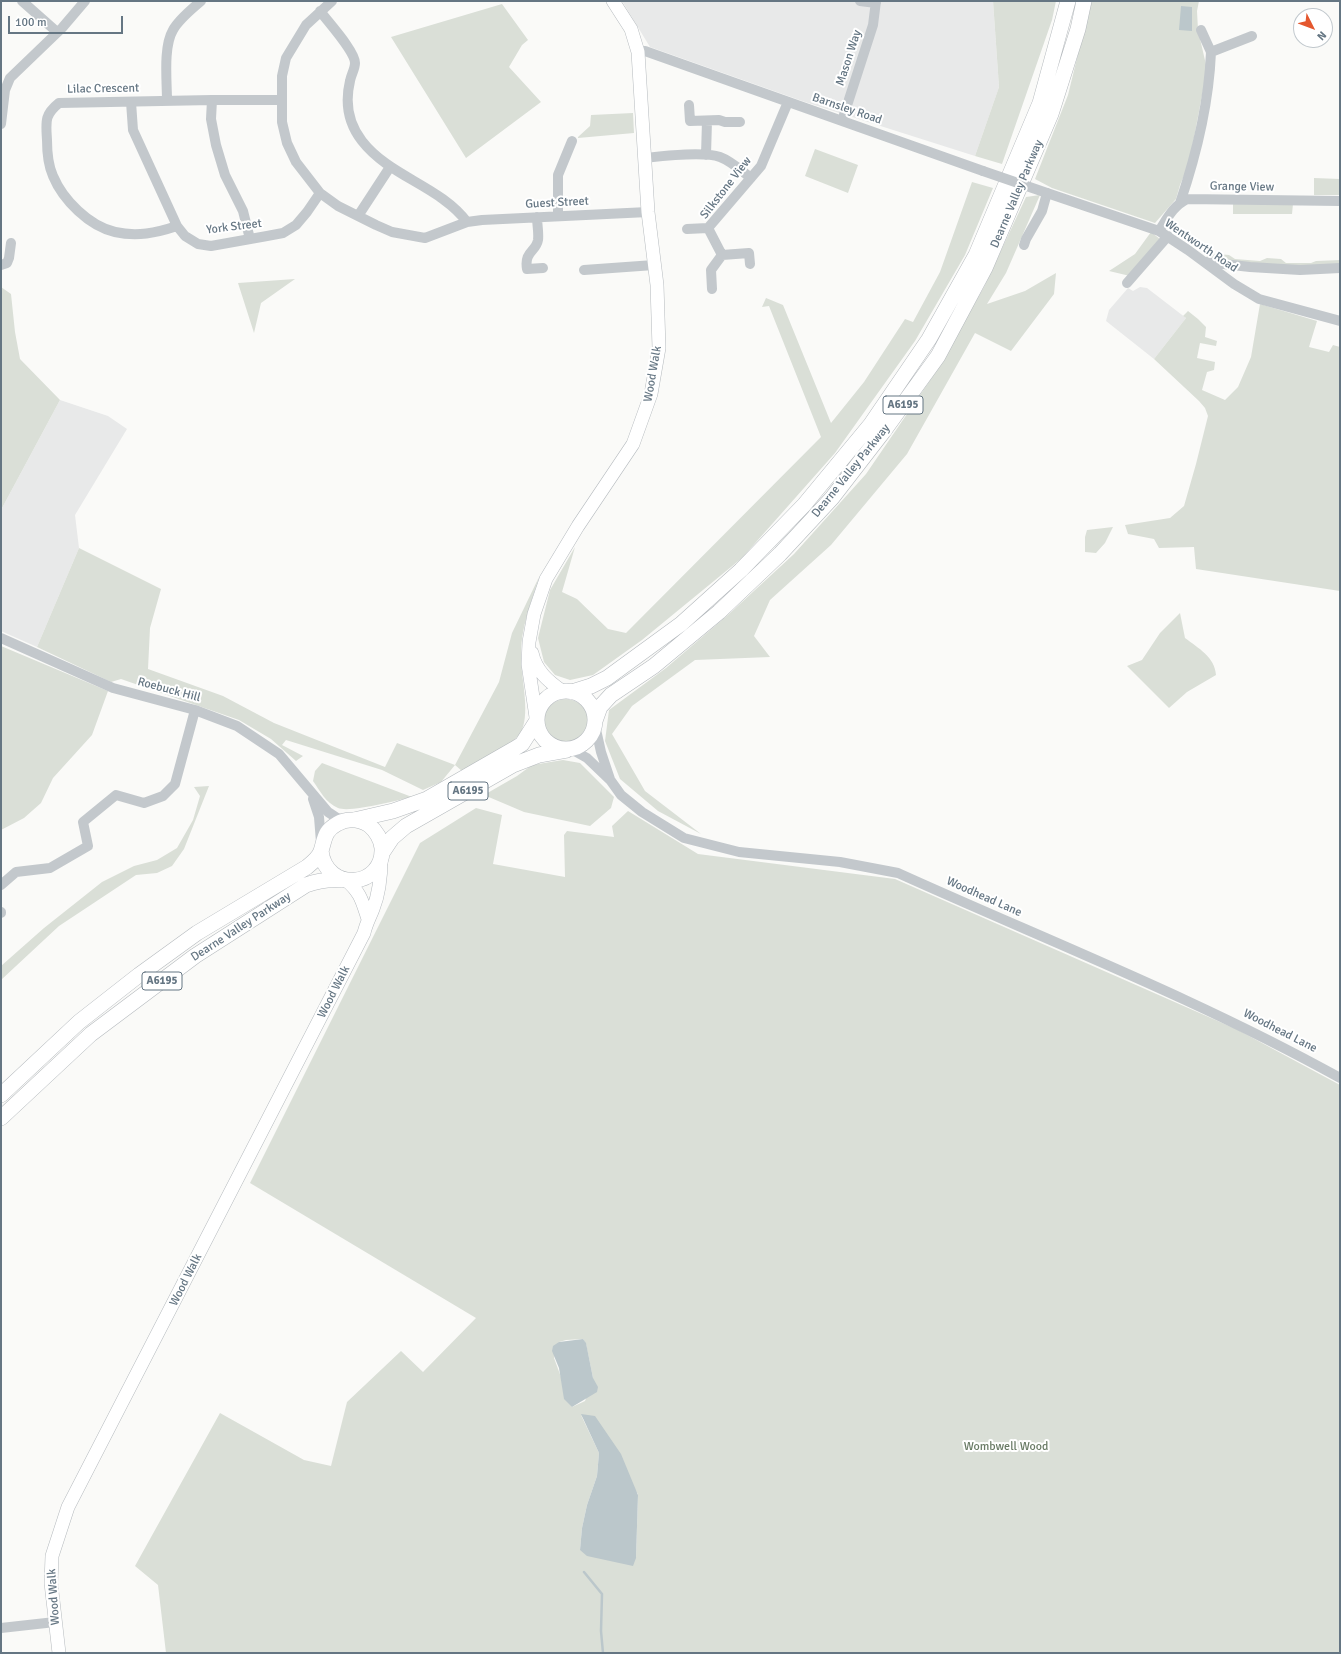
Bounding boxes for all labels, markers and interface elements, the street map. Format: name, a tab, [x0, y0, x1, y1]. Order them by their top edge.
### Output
scale bar	[10, 8, 125, 34]
north arrow	[1293, 8, 1333, 48]
text: 100 m	[15, 15, 47, 30]
street label: Mason Way	[833, 28, 865, 88]
text: N	[1314, 29, 1329, 43]
street label: Lilac Crescent	[67, 81, 139, 97]
street label: Barnsley Road	[810, 90, 884, 128]
street label: Dearne Valley Parkway	[988, 138, 1046, 250]
street label: Silkstone View	[697, 154, 755, 222]
street label: Grange View	[1210, 179, 1274, 195]
street label: Guest Street	[525, 194, 589, 212]
street label: York Street	[205, 216, 263, 238]
street label: Wentworth Road	[1162, 216, 1240, 276]
street label: Wood Walk	[641, 345, 665, 403]
road number: A6195	[883, 396, 923, 414]
street label: Dearne Valley Parkway	[809, 421, 893, 521]
street label: Roebuck Hill	[136, 675, 202, 705]
road number: A6195	[448, 782, 488, 800]
street label: Woodhead Lane	[944, 874, 1024, 920]
street label: Dearne Valley Parkway	[188, 889, 294, 965]
street label: Wood Walk	[315, 964, 353, 1020]
road number: A6195	[142, 972, 182, 990]
street label: Woodhead Lane	[1241, 1006, 1319, 1056]
street label: Wood Walk	[167, 1252, 205, 1308]
park label: Wombwell Wood	[964, 1440, 1048, 1454]
street label: Wood Walk	[45, 1568, 63, 1626]

